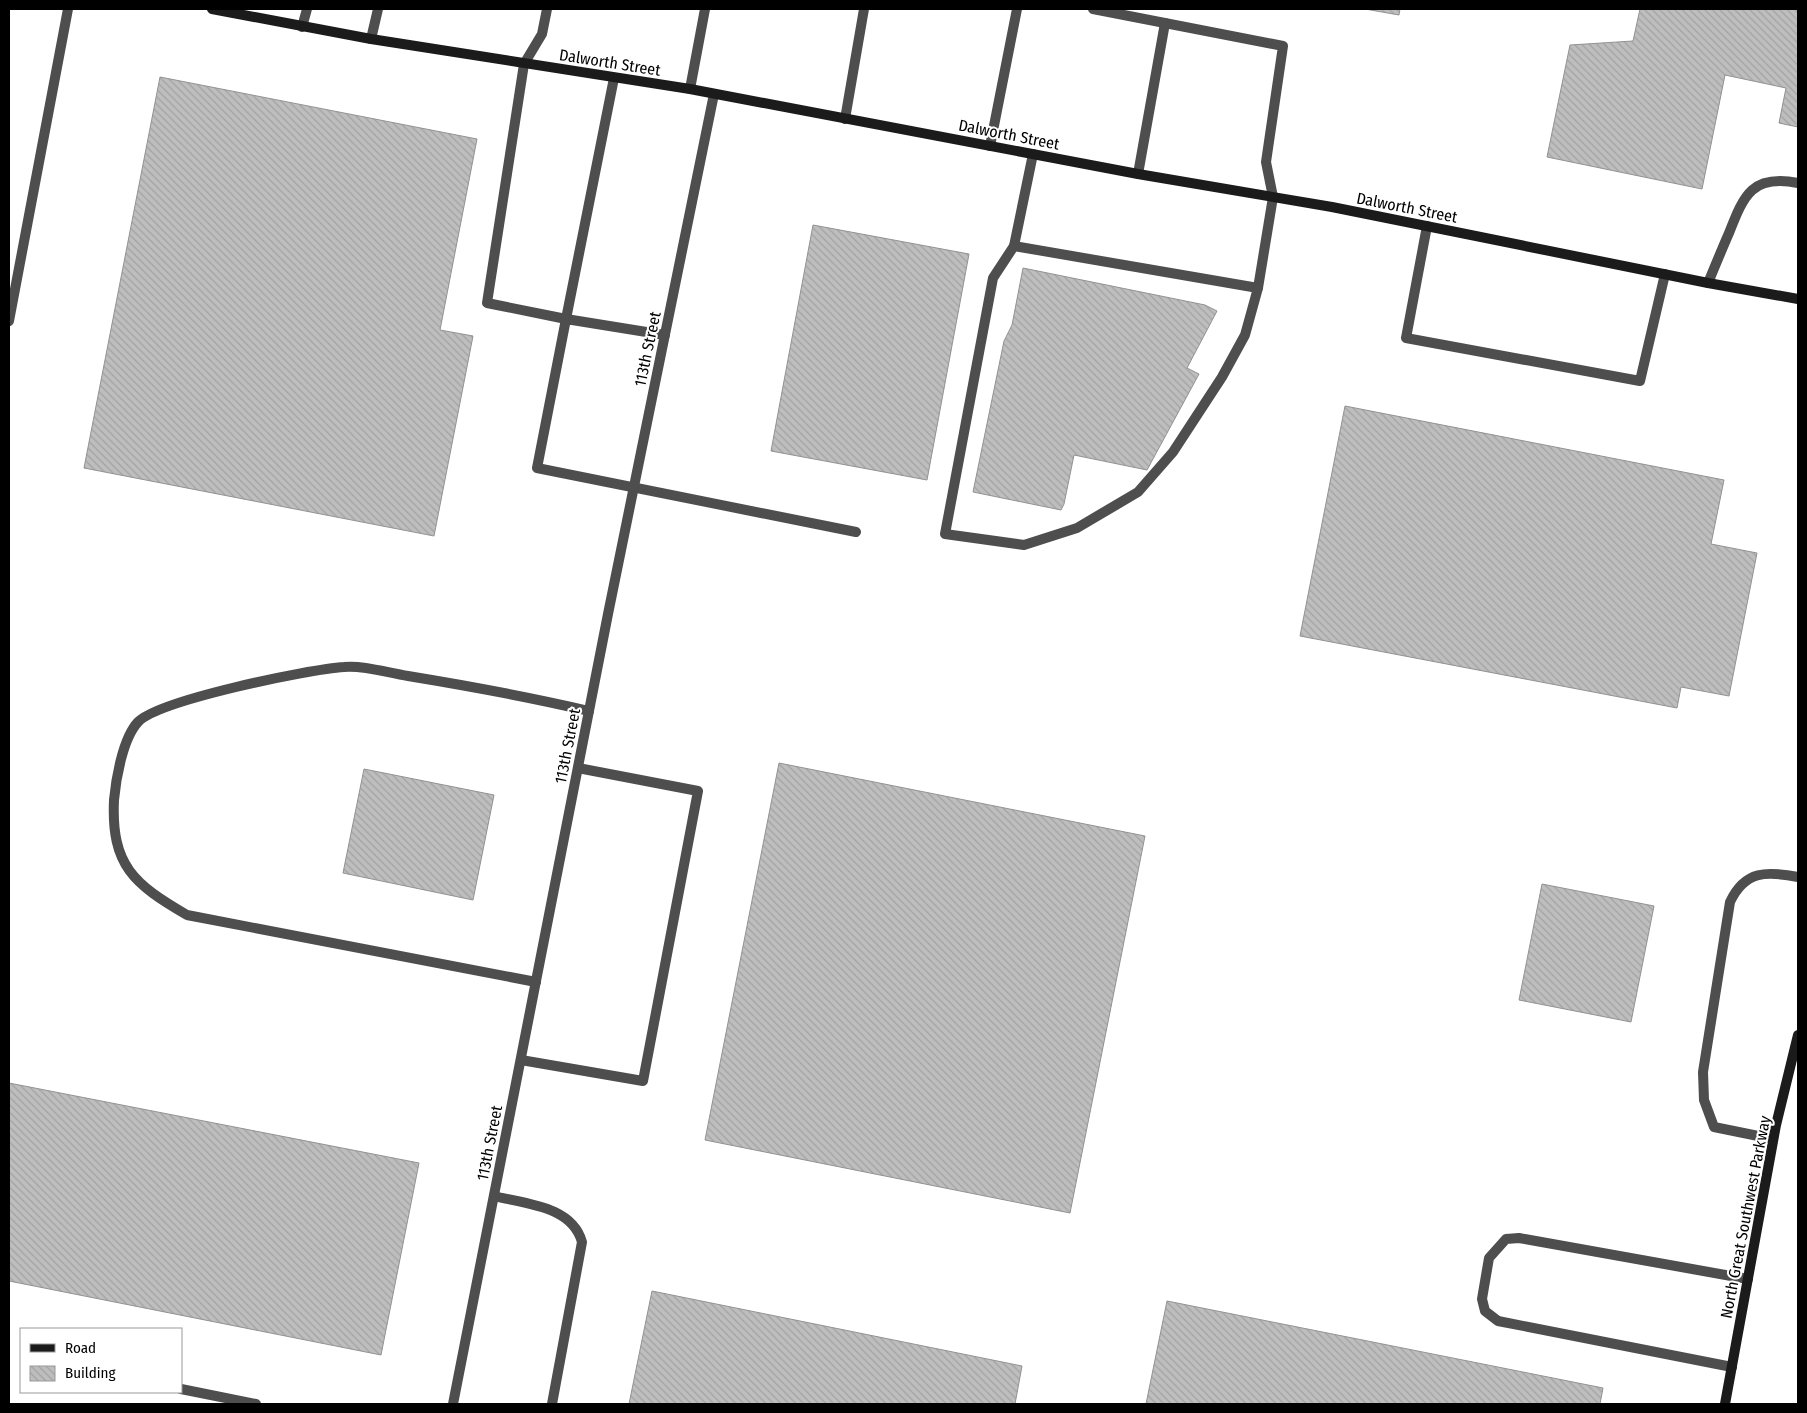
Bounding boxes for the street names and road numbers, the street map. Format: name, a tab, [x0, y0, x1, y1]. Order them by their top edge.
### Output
street label: Dalworth Street	[558, 45, 663, 80]
street label: Dalworth Street	[957, 115, 1062, 154]
street label: Dalworth Street	[1355, 188, 1460, 227]
street label: 113th Street	[630, 309, 665, 388]
street label: 113th Street	[551, 706, 584, 785]
street label: 113th Street	[473, 1103, 506, 1182]
street label: North Great Southwest Parkway	[1717, 1113, 1775, 1320]

